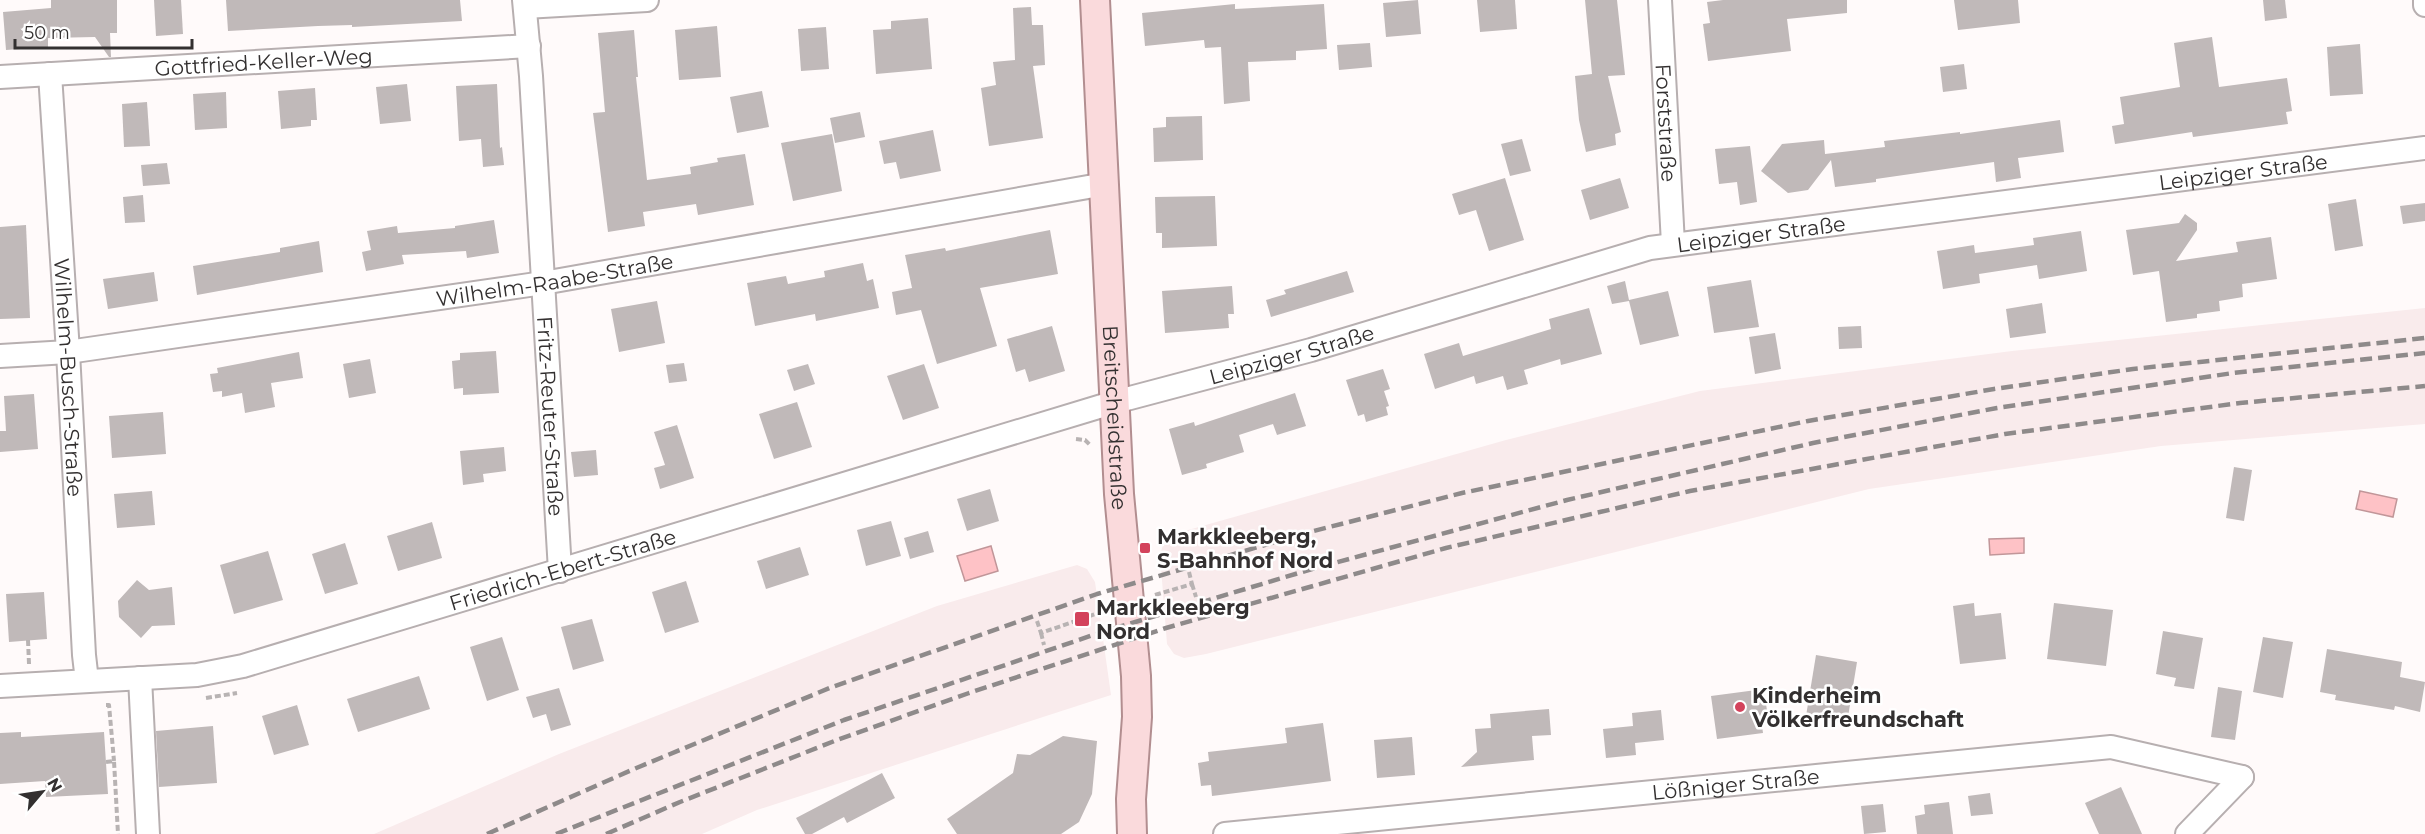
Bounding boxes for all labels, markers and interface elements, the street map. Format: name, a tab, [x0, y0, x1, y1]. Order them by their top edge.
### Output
scale bar	[15, 12, 192, 50]
text: 50 m	[24, 22, 70, 44]
street label: Gottfried-Keller-Weg	[154, 43, 373, 80]
street label: Forststraße	[1651, 63, 1682, 183]
street label: Leipziger Straße	[2157, 148, 2329, 195]
street label: Leipziger Straße	[1675, 210, 1847, 257]
street label: Wilhelm-Raabe-Straße	[434, 248, 675, 311]
street label: Wilhelm-Busch-Straße	[49, 257, 88, 497]
street label: Fritz-Reuter-Straße	[533, 315, 569, 517]
street label: Leipziger Straße	[1206, 319, 1377, 389]
street label: Breitscheidstraße	[1098, 325, 1133, 511]
street label: Friedrich-Ebert-Straße	[446, 523, 679, 615]
place label: Markkleeberg, S-Bahnhof Nord	[1157, 524, 1333, 573]
marker: Markkleeberg, S-Bahnhof Nord	[1138, 541, 1152, 555]
place label: Markkleeberg Nord	[1096, 595, 1250, 644]
marker: Markkleeberg Nord	[1073, 610, 1091, 628]
place label: Kinderheim Völkerfreundschaft	[1751, 683, 1964, 732]
marker: Kinderheim Völkerfreundschaft	[1733, 700, 1747, 714]
north arrow	[12, 762, 72, 822]
street label: Lößniger Straße	[1651, 763, 1821, 805]
text: N	[43, 775, 66, 795]

